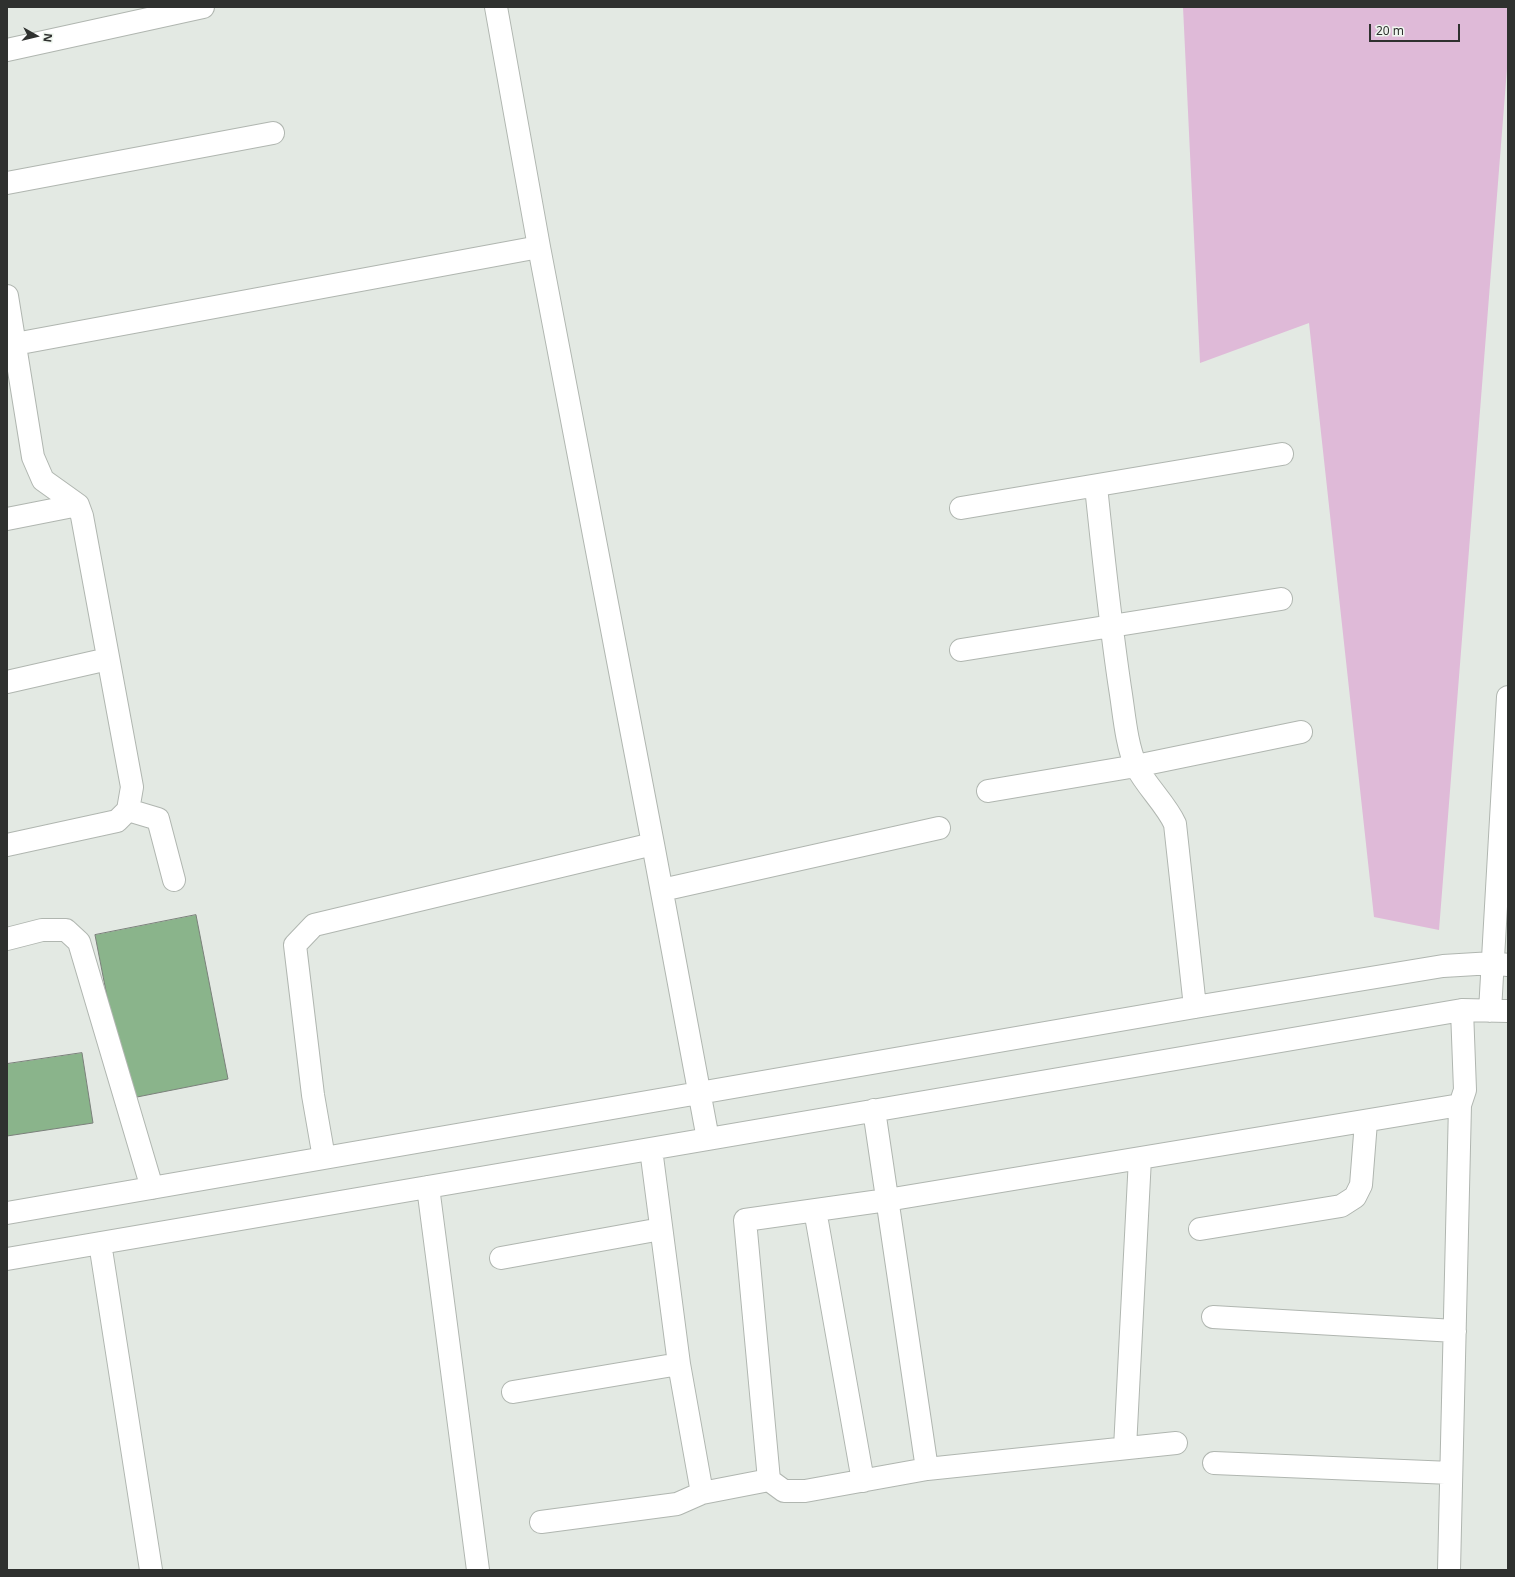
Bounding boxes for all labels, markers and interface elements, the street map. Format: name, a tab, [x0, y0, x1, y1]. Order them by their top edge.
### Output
north arrow	[16, 16, 56, 56]
scale bar	[1371, 16, 1462, 42]
text: 20 m	[1376, 22, 1404, 39]
text: N	[40, 32, 56, 43]

